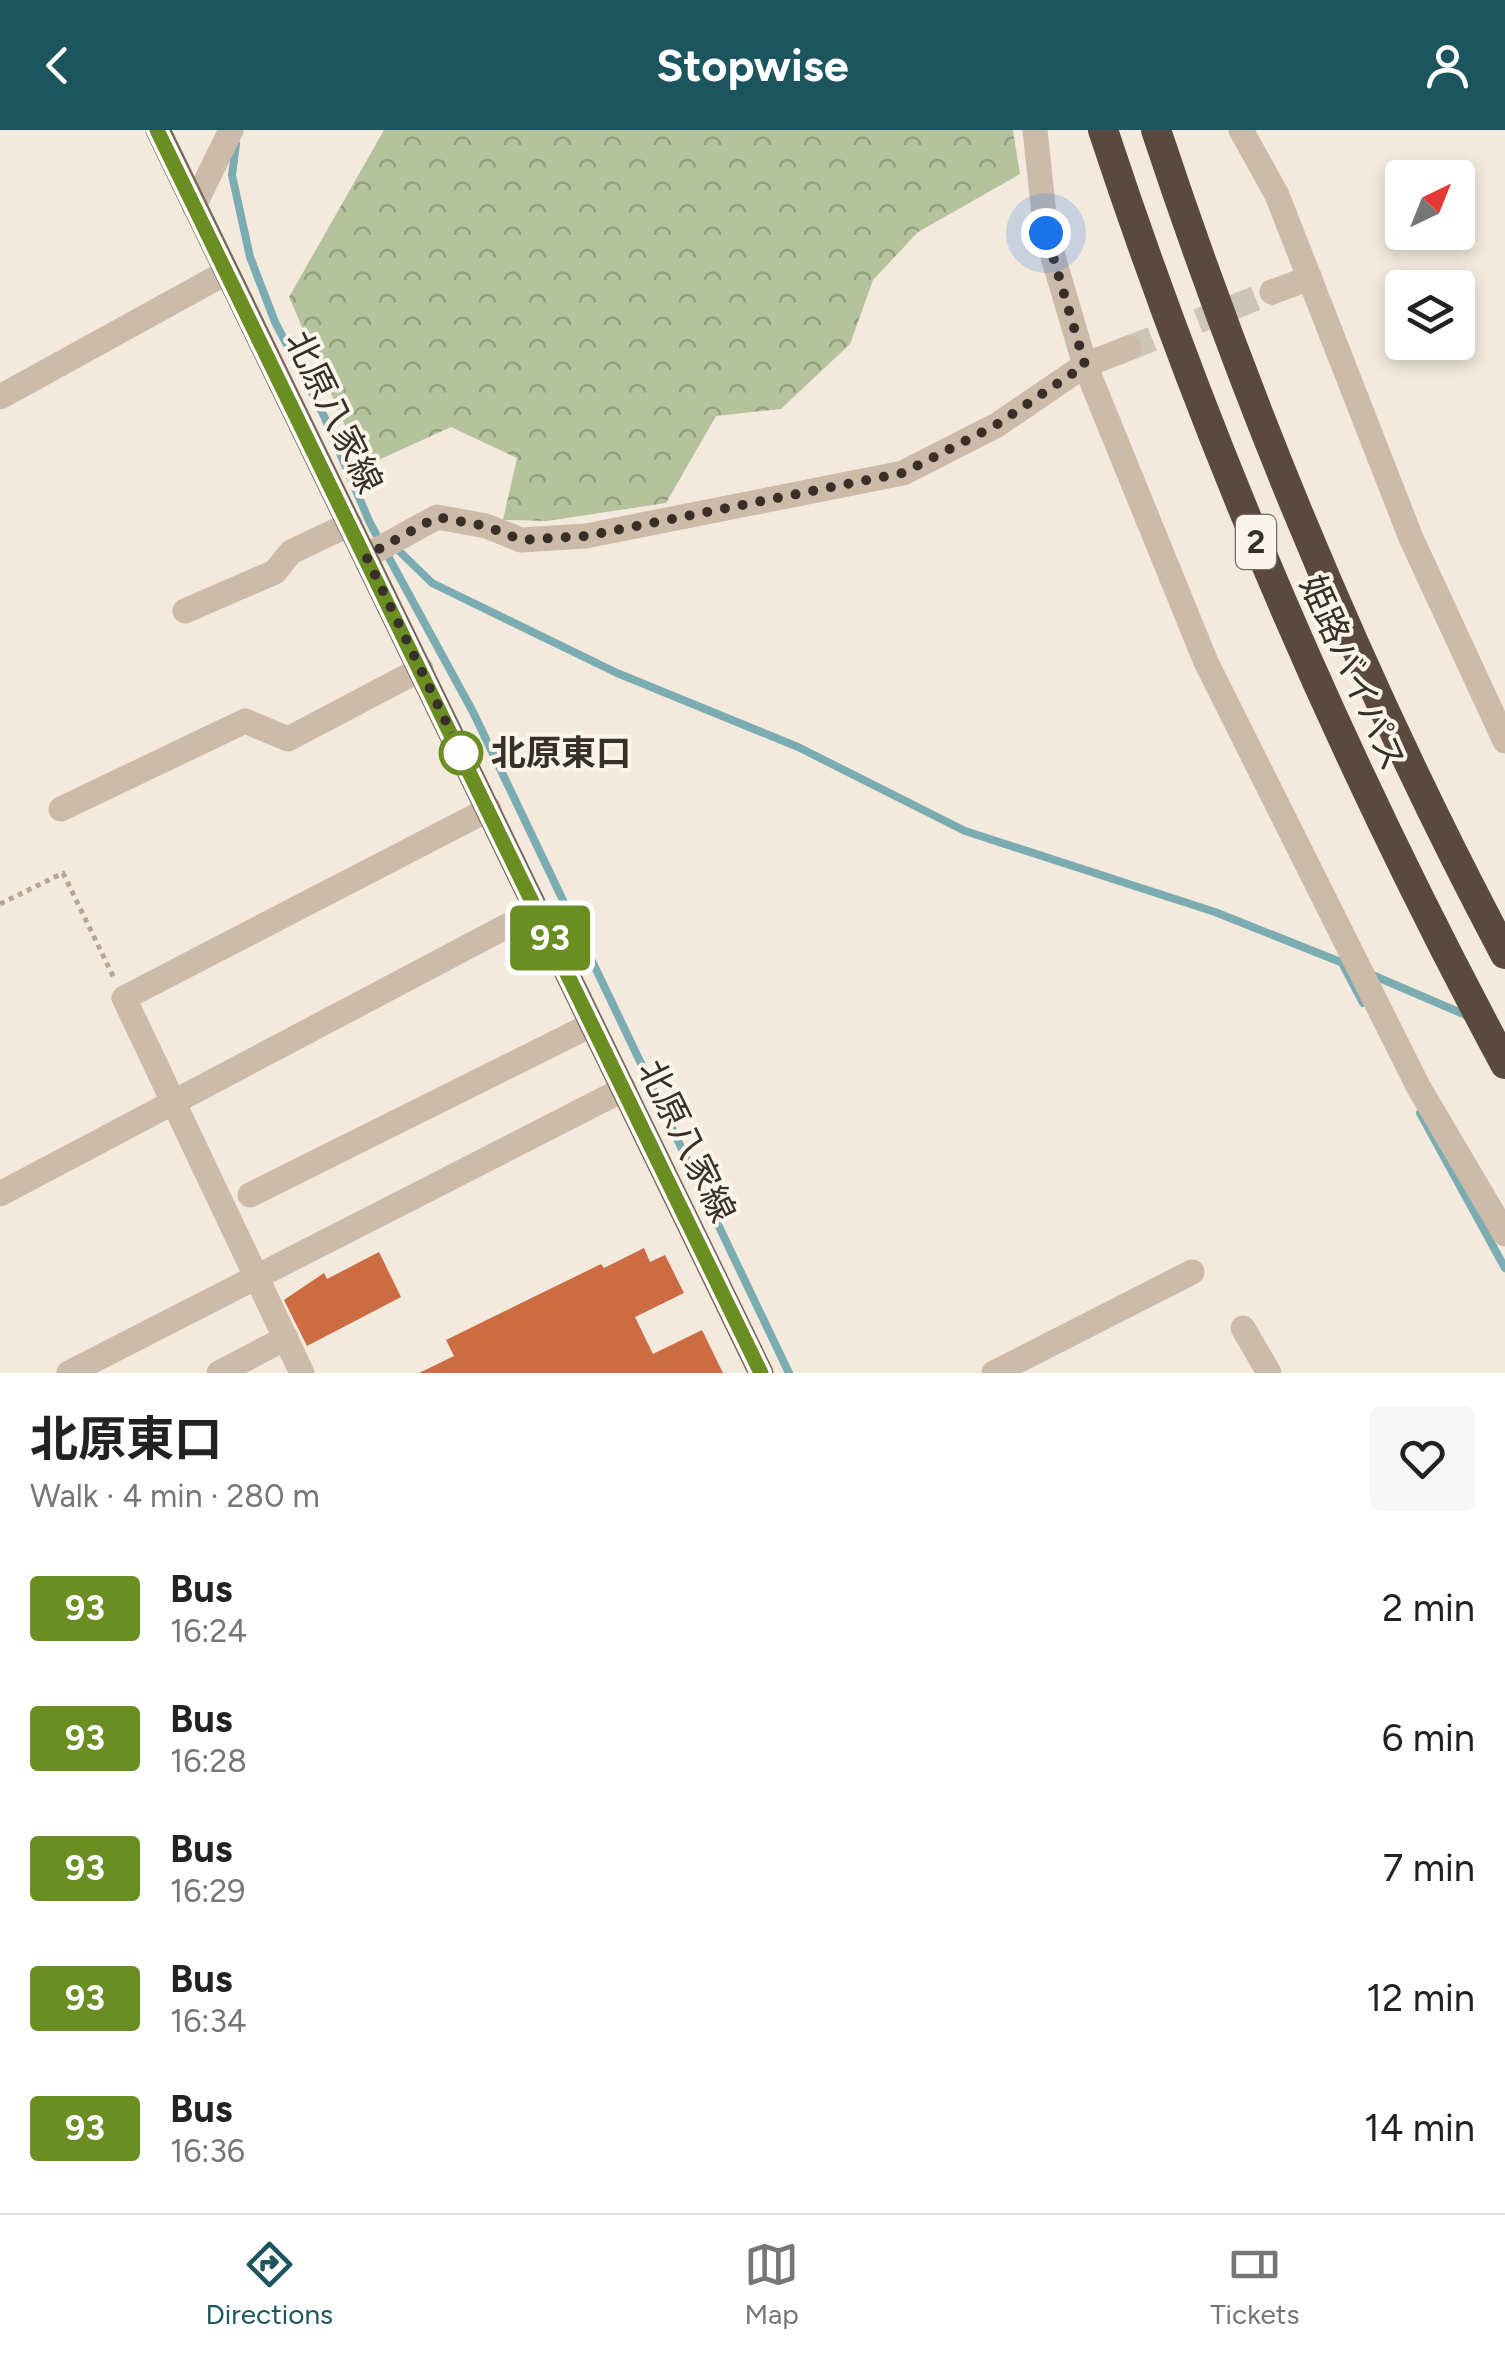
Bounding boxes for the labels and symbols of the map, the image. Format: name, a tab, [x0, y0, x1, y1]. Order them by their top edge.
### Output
north arrow	[1385, 160, 1475, 250]
your location	[1021, 208, 1071, 258]
street label: 北原八家線	[277, 324, 391, 500]
road number: 2	[1236, 515, 1276, 569]
street label: 姫路バイパス	[1291, 569, 1415, 777]
marker: 北原東口	[440, 732, 482, 774]
place label: 北原東口	[491, 732, 631, 774]
line badge: 93	[505, 906, 595, 970]
street label: 北原八家線	[630, 1053, 744, 1229]

